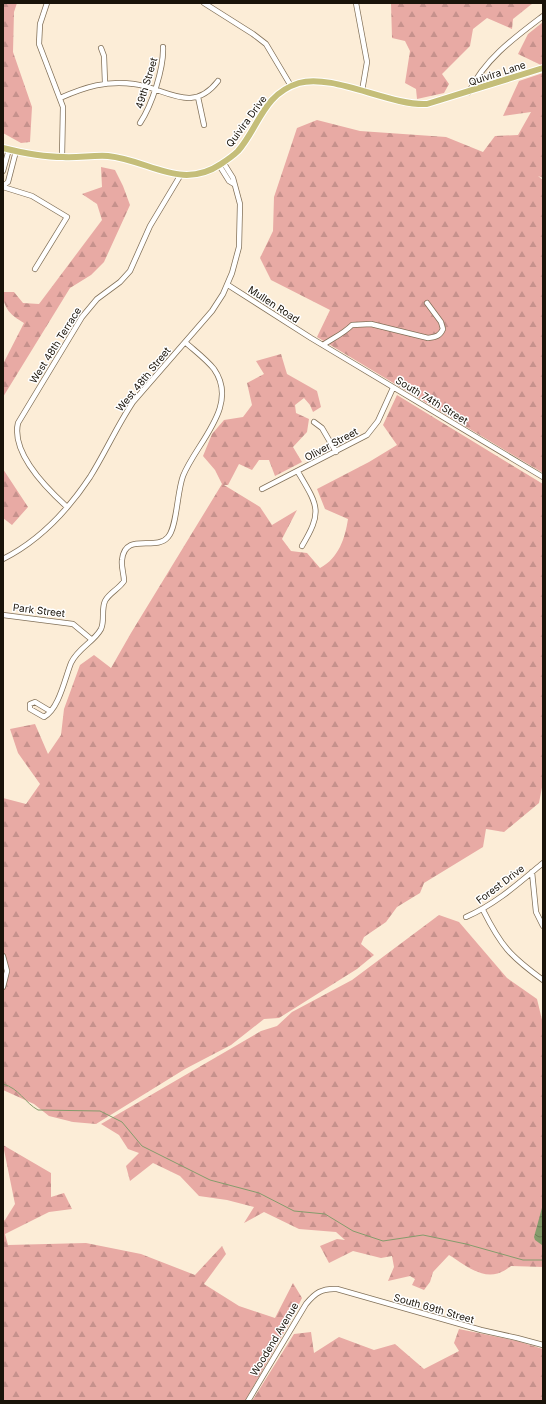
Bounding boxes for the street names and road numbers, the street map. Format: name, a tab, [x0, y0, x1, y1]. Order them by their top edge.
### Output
street label: 49th Street	[133, 55, 160, 110]
street label: Quivira Lane	[467, 58, 527, 88]
street label: Quivira Drive	[223, 93, 269, 149]
street label: Mullen Road	[246, 283, 302, 325]
street label: West 48th Terrace	[27, 305, 83, 385]
street label: West 48th Street	[113, 344, 173, 414]
street label: South 74th Street	[394, 374, 471, 427]
street label: Oliver Street	[302, 425, 360, 463]
street label: Park Street	[12, 601, 66, 619]
street label: Forest Drive	[474, 862, 527, 906]
street label: South 69th Street	[392, 1291, 476, 1325]
street label: Woodend Avenue	[247, 1300, 301, 1378]

